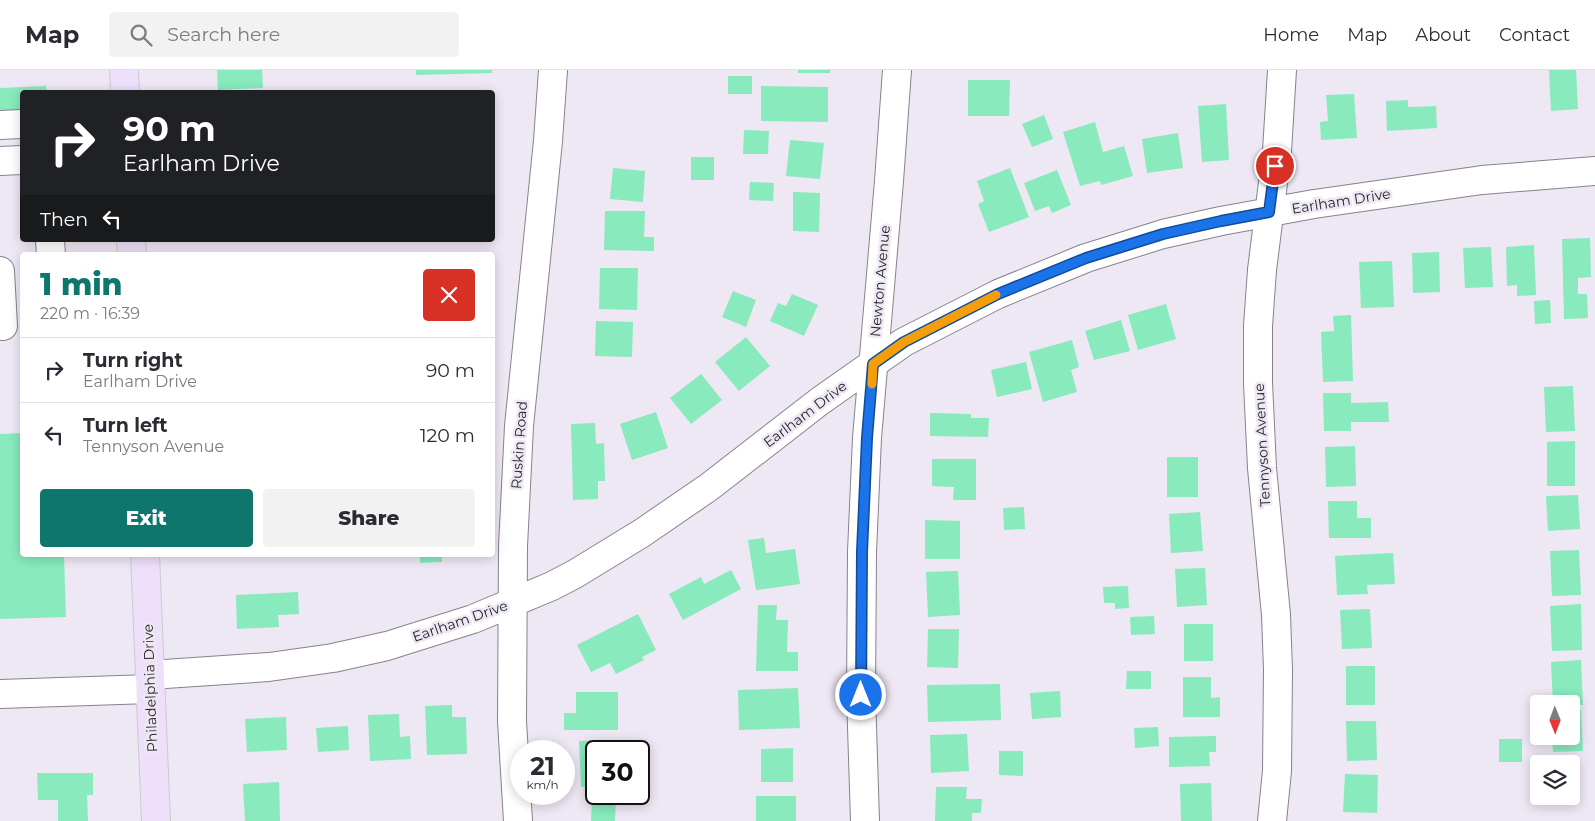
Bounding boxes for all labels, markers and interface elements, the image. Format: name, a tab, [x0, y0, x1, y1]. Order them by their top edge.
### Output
search box	[109, 12, 459, 57]
text: Map	[25, 20, 79, 49]
icon: search	[127, 21, 155, 49]
text: Search here	[167, 23, 280, 46]
text: Home	[1263, 24, 1319, 46]
text: Map	[1347, 24, 1387, 46]
text: About	[1415, 24, 1471, 46]
text: Contact	[1499, 24, 1570, 46]
text: 90 m	[123, 107, 216, 150]
icon: right	[40, 110, 105, 175]
pin	[1254, 145, 1296, 187]
text: Earlham Drive	[123, 150, 280, 177]
icon: arrive	[1261, 152, 1289, 180]
street label: Earlham Drive	[1290, 184, 1392, 218]
icon: left	[98, 205, 126, 233]
text: Then	[40, 208, 88, 231]
street label: Newton Avenue	[866, 224, 894, 338]
text: 1 min	[40, 266, 123, 303]
button: close	[423, 269, 475, 321]
text: 220 m · 16:39	[40, 304, 140, 323]
text: Turn right	[83, 349, 183, 372]
icon: right	[40, 356, 68, 384]
text: 90 m	[426, 359, 475, 382]
text: Earlham Drive	[83, 372, 197, 391]
street label: Earlham Drive	[760, 377, 850, 451]
street label: Tennyson Avenue	[1250, 383, 1274, 507]
street label: Ruskin Road	[507, 400, 531, 490]
text: Turn left	[83, 414, 168, 437]
icon: left	[40, 421, 68, 449]
text: 120 m	[420, 424, 475, 447]
text: Tennyson Avenue	[83, 437, 224, 456]
button: Exit	[40, 489, 253, 547]
button: Share	[263, 489, 475, 547]
street label: Earlham Drive	[410, 596, 510, 646]
street label: Philadelphia Drive	[139, 624, 161, 752]
position arrow	[834, 668, 886, 720]
north arrow	[1530, 695, 1580, 745]
map controls	[1530, 695, 1580, 805]
speed limit sign: 30	[585, 740, 650, 805]
text: 21	[530, 751, 555, 781]
button: layers	[1530, 755, 1580, 805]
text: km/h	[526, 777, 559, 792]

